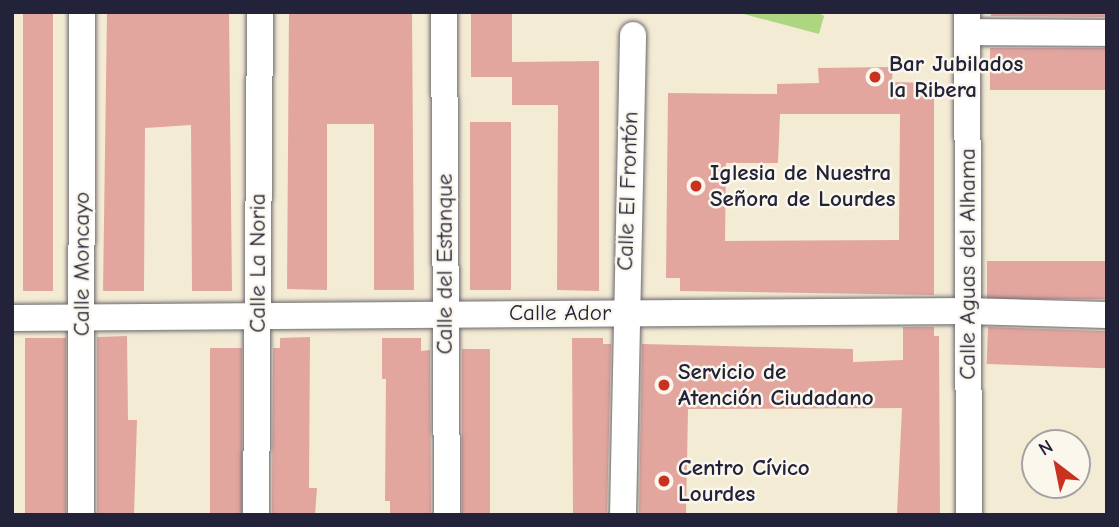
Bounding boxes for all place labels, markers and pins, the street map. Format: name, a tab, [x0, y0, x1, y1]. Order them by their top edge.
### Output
place label: Bar Jubilados la Ribera	[889, 50, 1023, 104]
marker: Bar Jubilados la Ribera	[867, 69, 883, 85]
place label: Iglesia de Nuestra Señora de Lourdes	[710, 159, 895, 213]
marker: Iglesia de Nuestra Señora de Lourdes	[688, 178, 704, 194]
place label: Servicio de Atención Ciudadano	[678, 358, 874, 412]
marker: Servicio de Atención Ciudadano	[656, 377, 672, 393]
place label: Centro Cívico Lourdes	[678, 454, 810, 508]
marker: Centro Cívico Lourdes	[656, 473, 672, 489]

